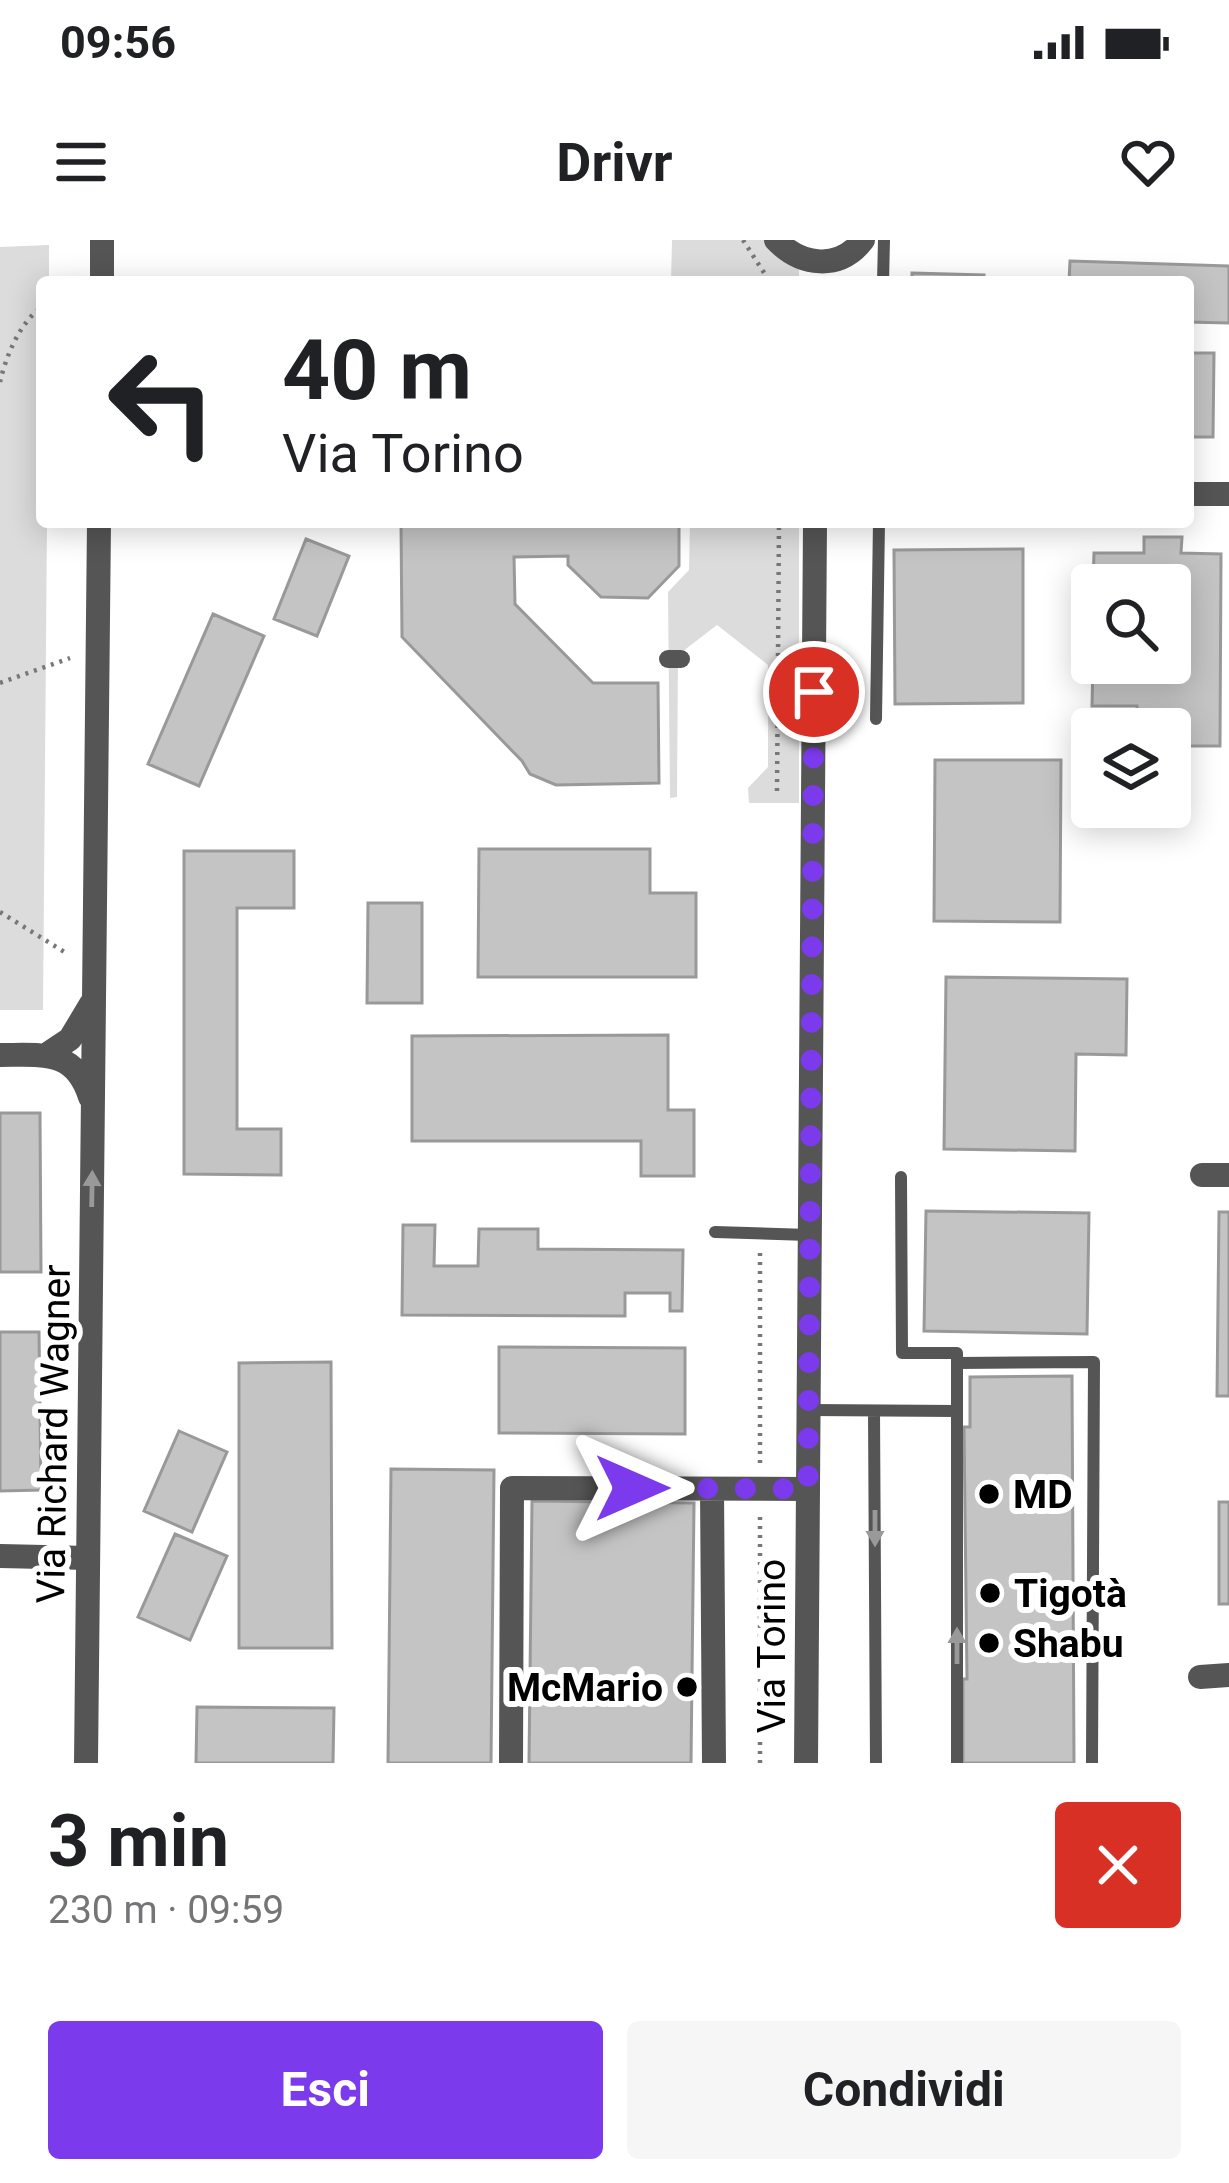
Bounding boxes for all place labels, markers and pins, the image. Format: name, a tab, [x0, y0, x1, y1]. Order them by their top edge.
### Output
pin	[763, 641, 865, 743]
place label: MD	[1013, 1472, 1073, 1518]
marker: MD	[976, 1481, 1002, 1507]
place label: Tigotà	[1014, 1571, 1127, 1617]
marker: Tigotà	[977, 1580, 1003, 1606]
place label: Shabu	[1013, 1621, 1124, 1667]
marker: Shabu	[976, 1630, 1002, 1656]
place label: McMario	[507, 1665, 663, 1711]
marker: McMario	[674, 1674, 700, 1700]

